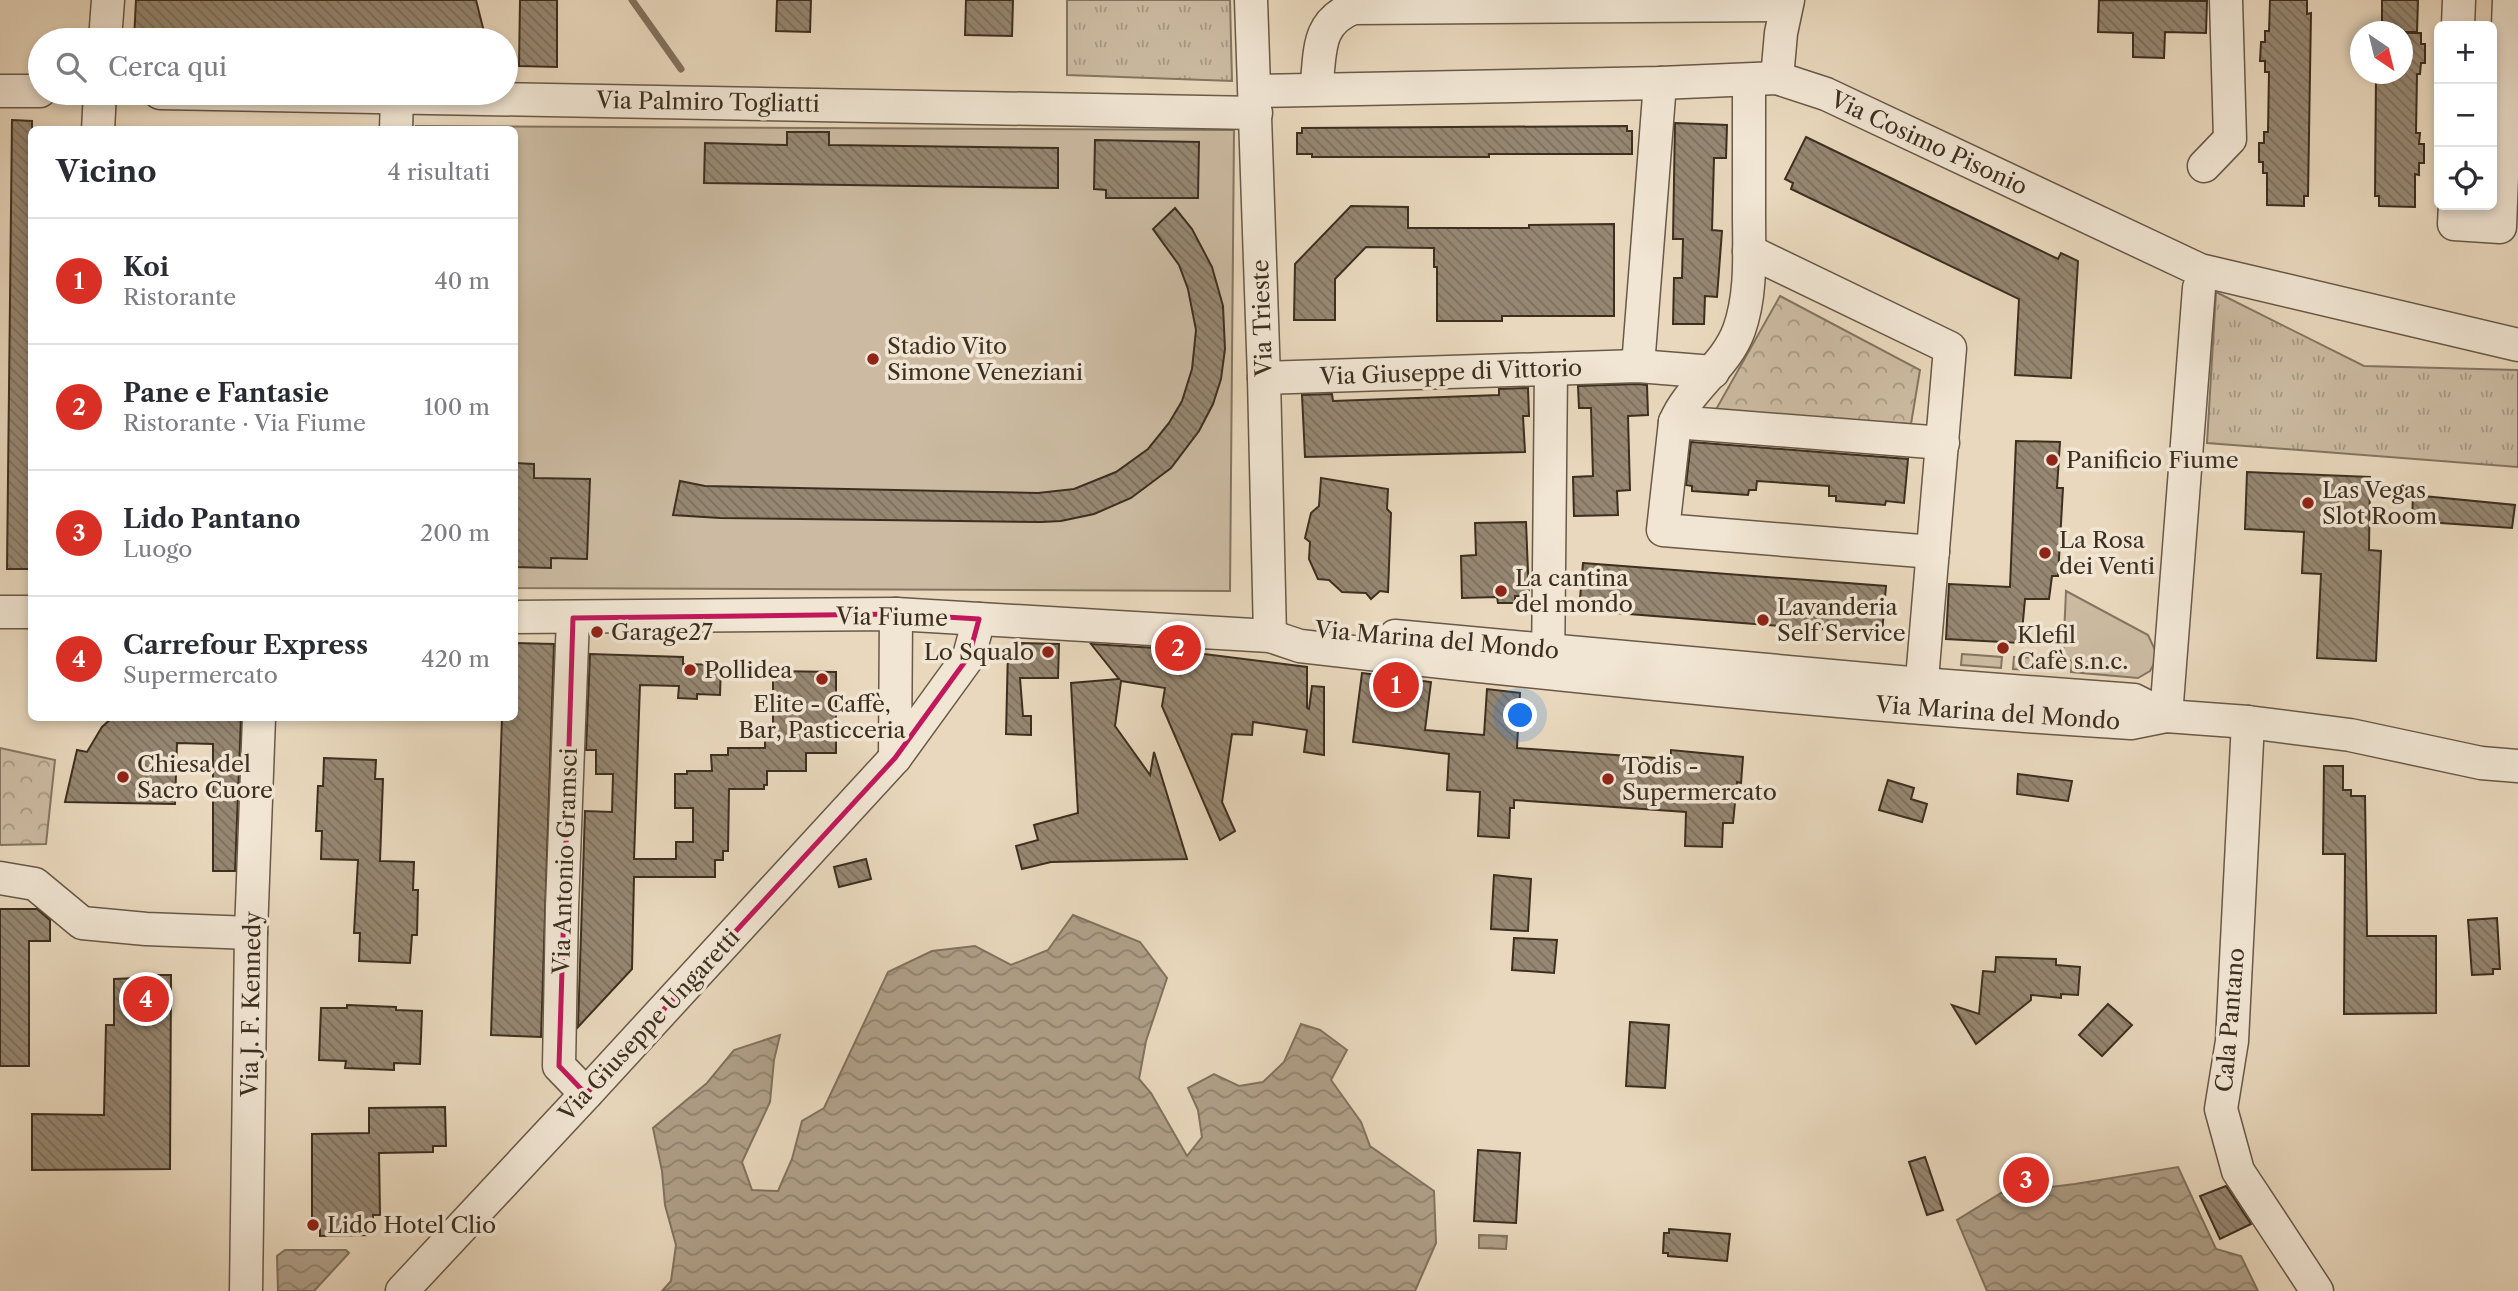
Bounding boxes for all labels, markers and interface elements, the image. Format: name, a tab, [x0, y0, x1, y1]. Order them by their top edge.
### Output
north arrow	[2350, 21, 2413, 84]
map controls	[2434, 21, 2497, 210]
button: +	[2434, 21, 2497, 84]
search box	[28, 28, 518, 105]
icon: search	[52, 48, 90, 86]
text: Cerca qui	[108, 51, 227, 83]
button: −	[2434, 84, 2497, 147]
street label: Via Cosimo Pisonio	[1825, 85, 2032, 201]
street label: Via Palmiro Togliatti	[595, 86, 820, 118]
button: locate	[2434, 147, 2497, 210]
text: Vicino	[56, 153, 156, 190]
text: 4 risultati	[387, 158, 490, 186]
text: Koi	[123, 251, 169, 283]
street label: Via Trieste	[1246, 259, 1278, 378]
text: 1	[74, 267, 84, 295]
text: 40 m	[435, 267, 490, 295]
text: Ristorante	[123, 283, 236, 311]
place label: Stadio Vito Simone Veneziani	[887, 332, 1083, 386]
marker: Stadio Vito Simone Veneziani	[865, 351, 881, 367]
street label: Via Giuseppe di Vittorio	[1318, 353, 1583, 391]
text: Pane e Fantasie	[123, 377, 329, 409]
text: 2	[72, 393, 86, 421]
text: 100 m	[424, 393, 490, 421]
text: Ristorante · Via Fiume	[123, 409, 366, 437]
place label: Panificio Fiume	[2066, 446, 2239, 474]
marker: Panificio Fiume	[2044, 452, 2060, 468]
place label: Las Vegas Slot Room	[2322, 476, 2437, 530]
marker: Las Vegas Slot Room	[2300, 495, 2316, 511]
text: Lido Pantano	[123, 503, 301, 535]
text: 3	[73, 519, 86, 547]
text: 200 m	[420, 519, 490, 547]
place label: La Rosa dei Venti	[2059, 526, 2155, 580]
text: Luogo	[123, 535, 192, 563]
marker: La Rosa dei Venti	[2037, 545, 2053, 561]
place label: La cantina del mondo	[1515, 564, 1633, 618]
marker: La cantina del mondo	[1493, 583, 1509, 599]
place label: Lavanderia Self Service	[1777, 593, 1906, 647]
street label: Via Fiume	[835, 602, 948, 632]
marker: Lavanderia Self Service	[1755, 612, 1771, 628]
street label: Via Marina del Mondo	[1313, 615, 1560, 665]
place label: Garage27	[611, 618, 714, 646]
place label: Klefil Cafè s.n.c.	[2017, 621, 2128, 675]
pin: 2	[1155, 622, 1201, 674]
marker: Garage27	[589, 624, 605, 640]
text: Carrefour Express	[123, 629, 368, 661]
place label: Lo Squalo	[924, 638, 1034, 666]
marker: Klefil Cafè s.n.c.	[1995, 640, 2011, 656]
marker: Lo Squalo	[1040, 644, 1056, 660]
text: 4	[72, 645, 86, 673]
text: 420 m	[421, 645, 490, 673]
place label: Pollidea	[704, 656, 793, 684]
pin: 1	[1373, 659, 1419, 711]
text: Supermercato	[123, 661, 278, 689]
marker: Pollidea	[682, 662, 698, 678]
marker: Elite - Caffè, Bar, Pasticceria	[814, 671, 830, 687]
place label: Elite - Caffè, Bar, Pasticceria	[738, 690, 907, 744]
street label: Via Marina del Mondo	[1874, 690, 2121, 736]
your location	[1503, 698, 1537, 732]
street label: Via Antonio Gramsci	[547, 747, 583, 976]
place label: Chiesa del Sacro Cuore	[137, 750, 273, 804]
place label: Todis - Supermercato	[1622, 752, 1777, 806]
marker: Chiesa del Sacro Cuore	[115, 769, 131, 785]
marker: Todis - Supermercato	[1600, 771, 1616, 787]
street label: Via J. F. Kennedy	[235, 911, 267, 1098]
street label: Via Giuseppe Ungaretti	[552, 923, 745, 1128]
street label: Cala Pantano	[2210, 947, 2250, 1093]
pin: 4	[123, 973, 169, 1025]
pin: 3	[2003, 1154, 2049, 1206]
place label: Lido Hotel Clio	[327, 1211, 496, 1239]
marker: Lido Hotel Clio	[305, 1217, 321, 1233]

